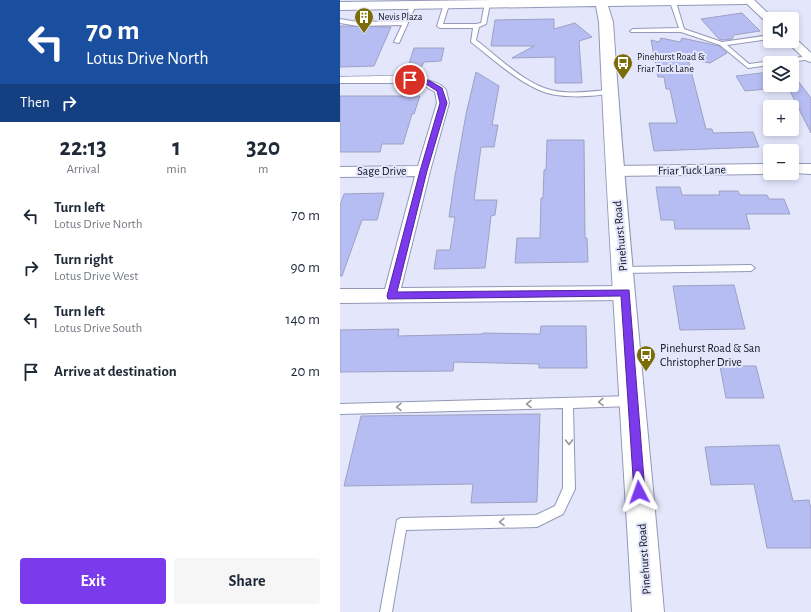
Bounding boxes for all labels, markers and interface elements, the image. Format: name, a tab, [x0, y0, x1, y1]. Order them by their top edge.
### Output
building icon: Nevis Plaza	[353, 6, 375, 34]
place label: Nevis Plaza	[378, 12, 423, 22]
map controls	[763, 12, 799, 180]
button: sound	[763, 12, 799, 48]
icon: left	[20, 16, 72, 68]
text: 70 m	[86, 17, 140, 45]
text: Lotus Drive North	[86, 50, 209, 68]
bus stop icon: Pinehurst Road & Friar Tuck Lane	[612, 52, 634, 80]
place label: Pinehurst Road & Friar Tuck Lane	[637, 52, 705, 74]
button: layers	[763, 56, 799, 92]
pin	[393, 63, 427, 97]
icon: arrive	[399, 69, 421, 91]
icon: right	[58, 92, 80, 114]
text: Then	[20, 95, 50, 110]
button: +	[763, 100, 799, 136]
text: 22:13	[60, 136, 107, 160]
text: 1	[172, 136, 181, 160]
text: 320	[246, 136, 280, 160]
button: −	[763, 144, 799, 180]
text: Arrival	[66, 163, 100, 176]
text: min	[166, 163, 187, 176]
text: m	[258, 163, 268, 176]
street label: Friar Tuck Lane	[658, 163, 726, 177]
street label: Sage Drive	[357, 165, 407, 177]
text: Turn left	[54, 200, 105, 215]
street label: Pinehurst Road	[611, 200, 629, 272]
icon: left	[20, 205, 42, 227]
text: 70 m	[291, 208, 320, 223]
text: Lotus Drive North	[54, 218, 143, 231]
text: Turn right	[54, 252, 113, 267]
icon: right	[20, 257, 42, 279]
text: 90 m	[291, 260, 320, 275]
text: Lotus Drive West	[54, 270, 139, 283]
text: Turn left	[54, 304, 105, 319]
icon: left	[20, 309, 42, 331]
text: 140 m	[285, 312, 320, 327]
text: Lotus Drive South	[54, 322, 142, 335]
place label: Pinehurst Road & San Christopher Drive	[660, 342, 760, 368]
bus stop icon: Pinehurst Road & San Christopher Drive	[635, 344, 657, 372]
icon: arrive	[20, 361, 42, 383]
text: Arrive at destination	[54, 364, 177, 379]
text: 20 m	[291, 364, 320, 379]
one-way arrow	[598, 398, 604, 406]
one-way arrow	[526, 400, 532, 408]
one-way arrow	[396, 403, 402, 412]
one-way arrow	[565, 439, 573, 445]
position arrow	[618, 471, 660, 513]
one-way arrow	[499, 518, 505, 526]
street label: Pinehurst Road	[636, 523, 652, 595]
button: Exit	[20, 558, 166, 604]
button: Share	[174, 558, 320, 604]

